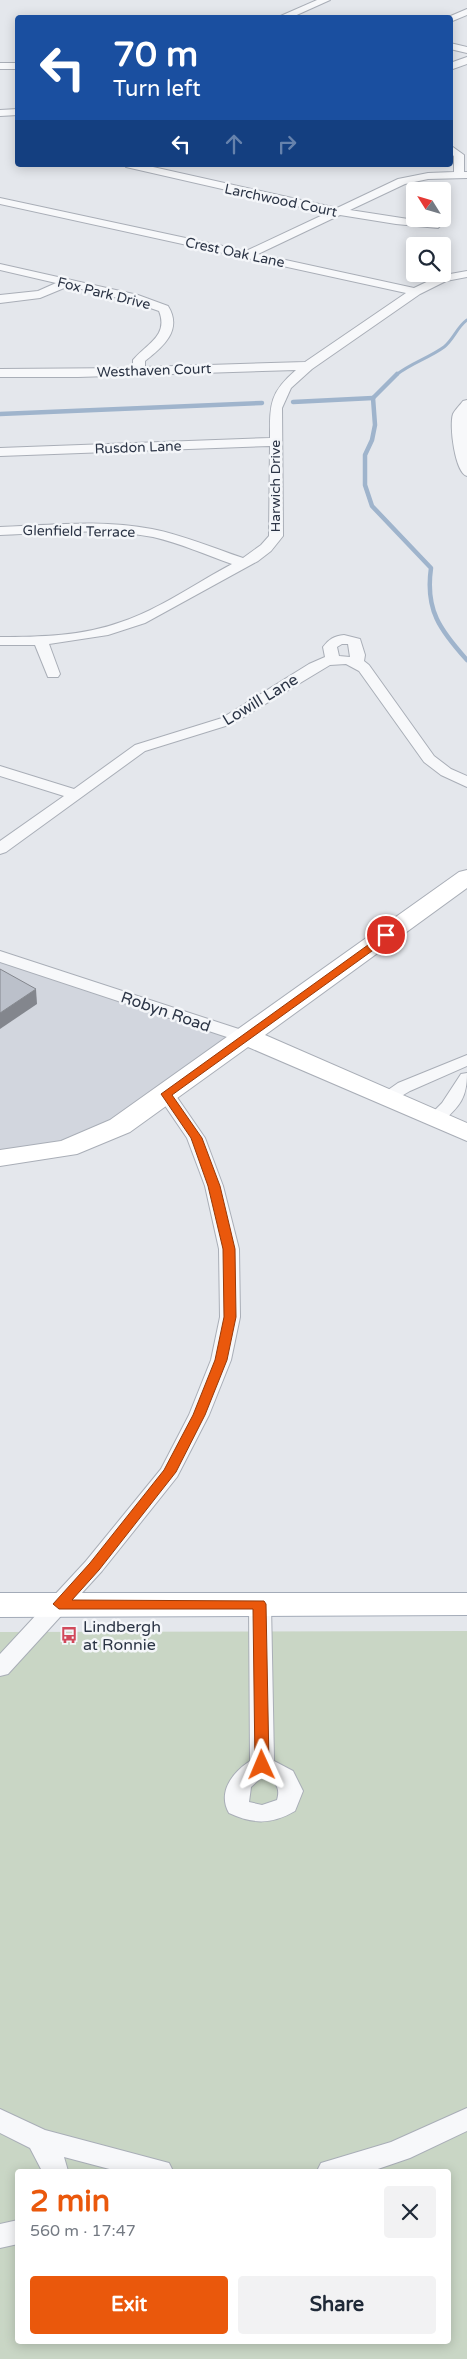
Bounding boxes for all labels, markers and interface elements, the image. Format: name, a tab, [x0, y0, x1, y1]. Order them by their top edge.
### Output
text: 70 m	[113, 34, 198, 76]
icon: left	[30, 35, 95, 100]
text: Turn left	[113, 76, 201, 102]
icon: left	[167, 130, 195, 158]
icon: ahead	[220, 130, 248, 158]
icon: right	[273, 130, 301, 158]
street label: Larchwood Court	[223, 180, 339, 221]
north arrow	[406, 182, 451, 228]
map controls	[406, 182, 451, 282]
street label: Crest Oak Lane	[184, 234, 286, 271]
button: search	[406, 237, 451, 282]
street label: Fox Park Drive	[55, 274, 152, 313]
street label: Westhaven Court	[97, 360, 212, 381]
street label: Rusdon Lane	[94, 437, 182, 458]
street label: Harwich Drive	[267, 440, 284, 532]
street label: Glenfield Terrace	[23, 522, 136, 541]
street label: Lowill Lane	[219, 669, 302, 730]
pin	[365, 914, 407, 956]
icon: arrive	[372, 921, 400, 949]
street label: Robyn Road	[118, 987, 213, 1037]
place label: Lindbergh at Ronnie	[83, 1617, 161, 1655]
bus stop icon: Lindbergh at Ronnie	[59, 1625, 79, 1645]
position arrow	[235, 1738, 287, 1790]
text: 2 min	[30, 2183, 110, 2220]
button: close	[384, 2186, 436, 2238]
text: 560 m · 17:47	[30, 2221, 136, 2241]
button: Exit	[30, 2276, 228, 2334]
button: Share	[238, 2276, 436, 2334]

